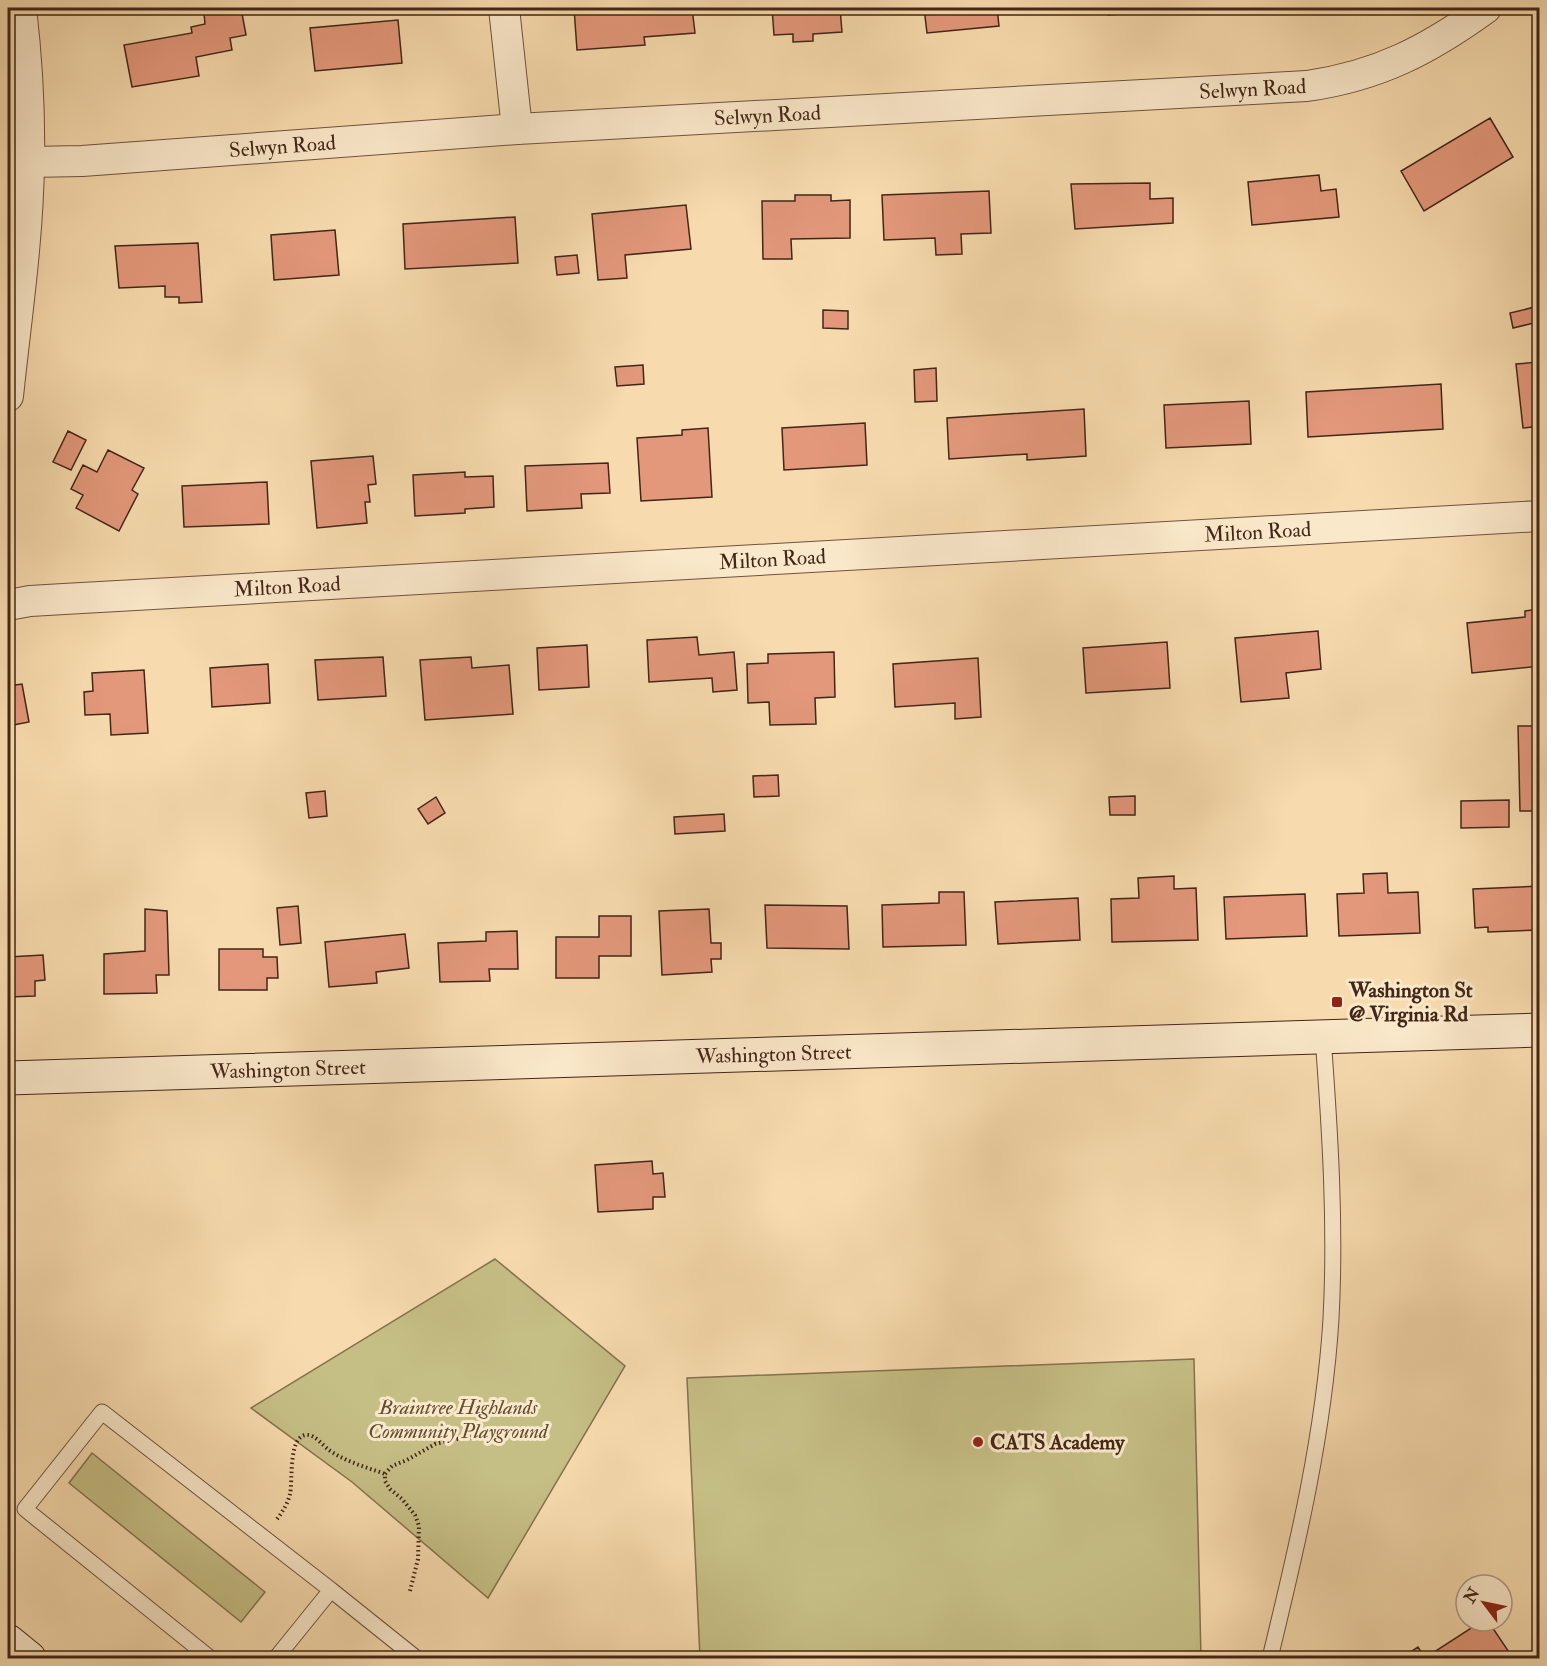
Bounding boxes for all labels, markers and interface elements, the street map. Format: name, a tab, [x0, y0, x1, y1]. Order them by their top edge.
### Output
street label: Selwyn Road	[1199, 73, 1308, 106]
street label: Selwyn Road	[713, 99, 822, 132]
street label: Selwyn Road	[228, 129, 338, 164]
street label: Milton Road	[1203, 516, 1313, 549]
street label: Milton Road	[718, 543, 827, 576]
street label: Milton Road	[233, 570, 342, 603]
place label: Washington St @ Virginia Rd	[1348, 977, 1473, 1028]
marker: Washington St @ Virginia Rd	[1330, 995, 1344, 1009]
street label: Washington Street	[694, 1039, 852, 1070]
street label: Washington Street	[209, 1054, 366, 1086]
park label: Braintree Highlands Community Playground	[368, 1394, 549, 1445]
place label: CATS Academy	[990, 1429, 1125, 1456]
marker: CATS Academy	[971, 1435, 985, 1449]
north arrow	[1454, 1573, 1514, 1633]
text: N	[1459, 1584, 1485, 1608]

